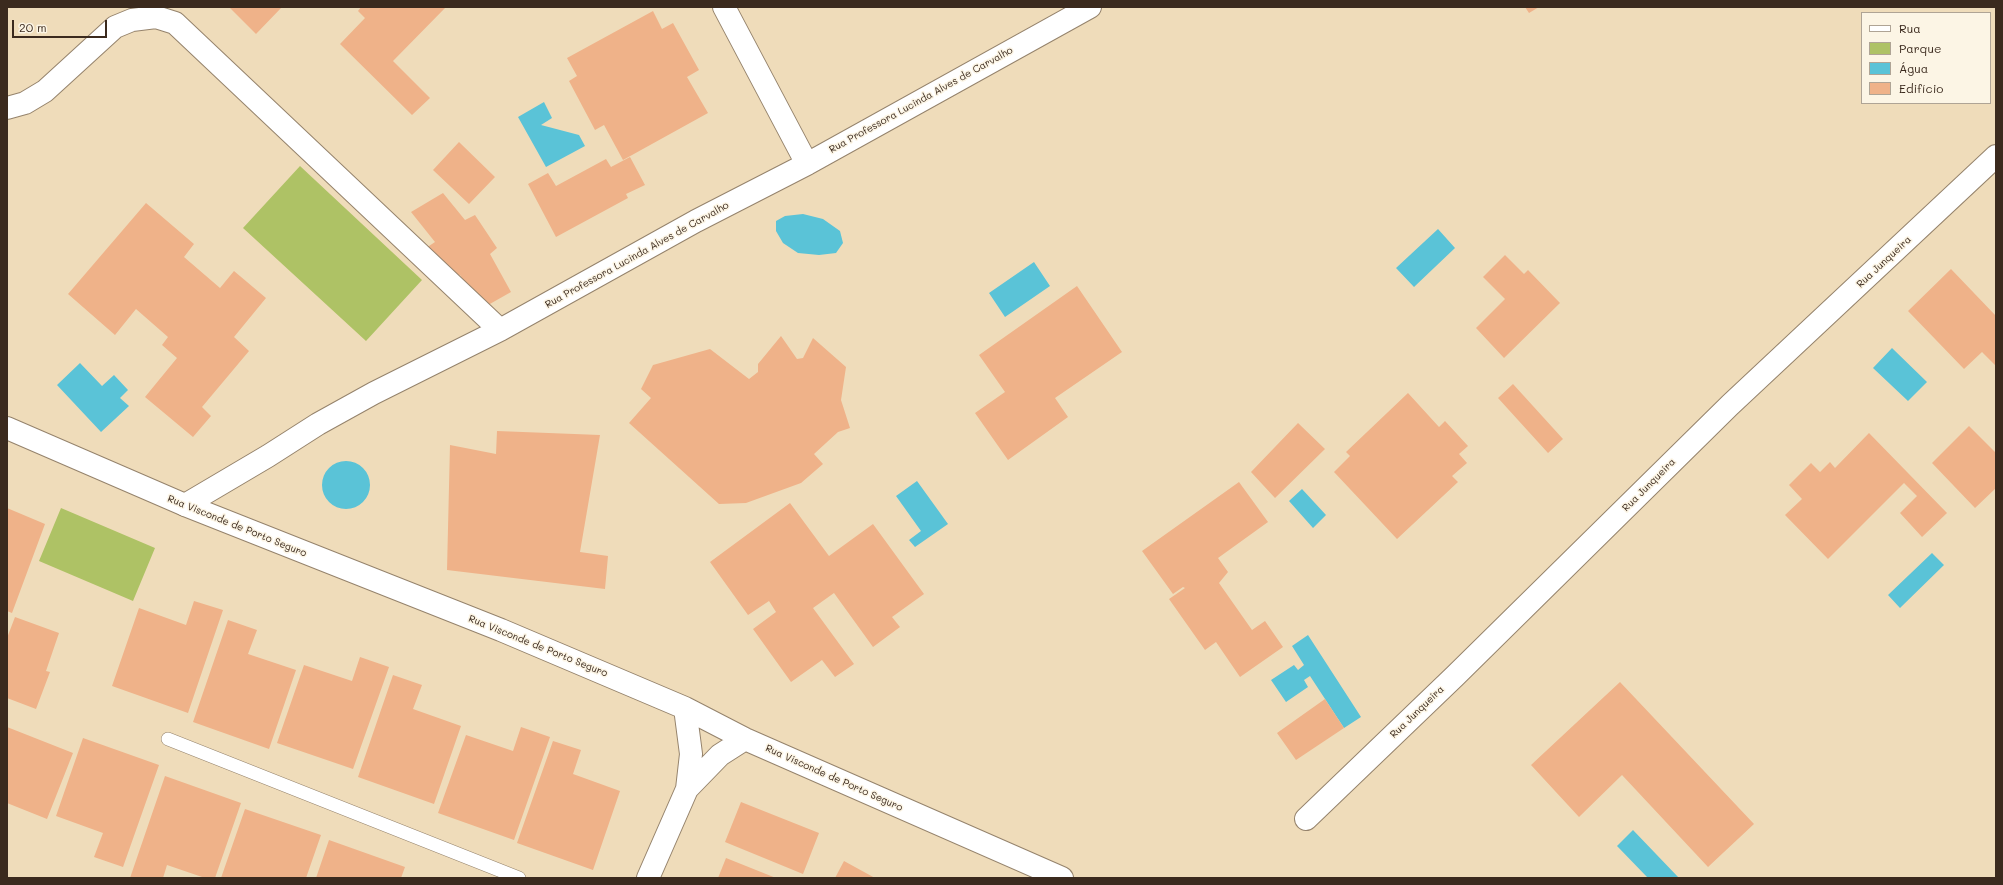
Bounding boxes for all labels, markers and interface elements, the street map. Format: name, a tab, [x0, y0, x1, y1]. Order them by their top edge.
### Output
scale bar	[14, 12, 109, 38]
legend	[1861, 12, 1991, 104]
text: 20 m	[19, 19, 47, 35]
text: Rua	[1899, 20, 1921, 36]
text: Parque	[1899, 40, 1942, 56]
street label: Rua Professora Lucinda Alves de Carvalho	[827, 44, 1015, 156]
text: Água	[1899, 60, 1928, 76]
text: Edifício	[1899, 80, 1943, 96]
street label: Rua Professora Lucinda Alves de Carvalho	[543, 199, 731, 311]
street label: Rua Junqueira	[1854, 234, 1914, 290]
street label: Rua Junqueira	[1620, 456, 1678, 514]
street label: Rua Visconde de Porto Seguro	[166, 493, 308, 559]
street label: Rua Visconde de Porto Seguro	[467, 613, 609, 679]
street label: Rua Junqueira	[1388, 683, 1446, 741]
street label: Rua Visconde de Porto Seguro	[763, 742, 905, 814]

